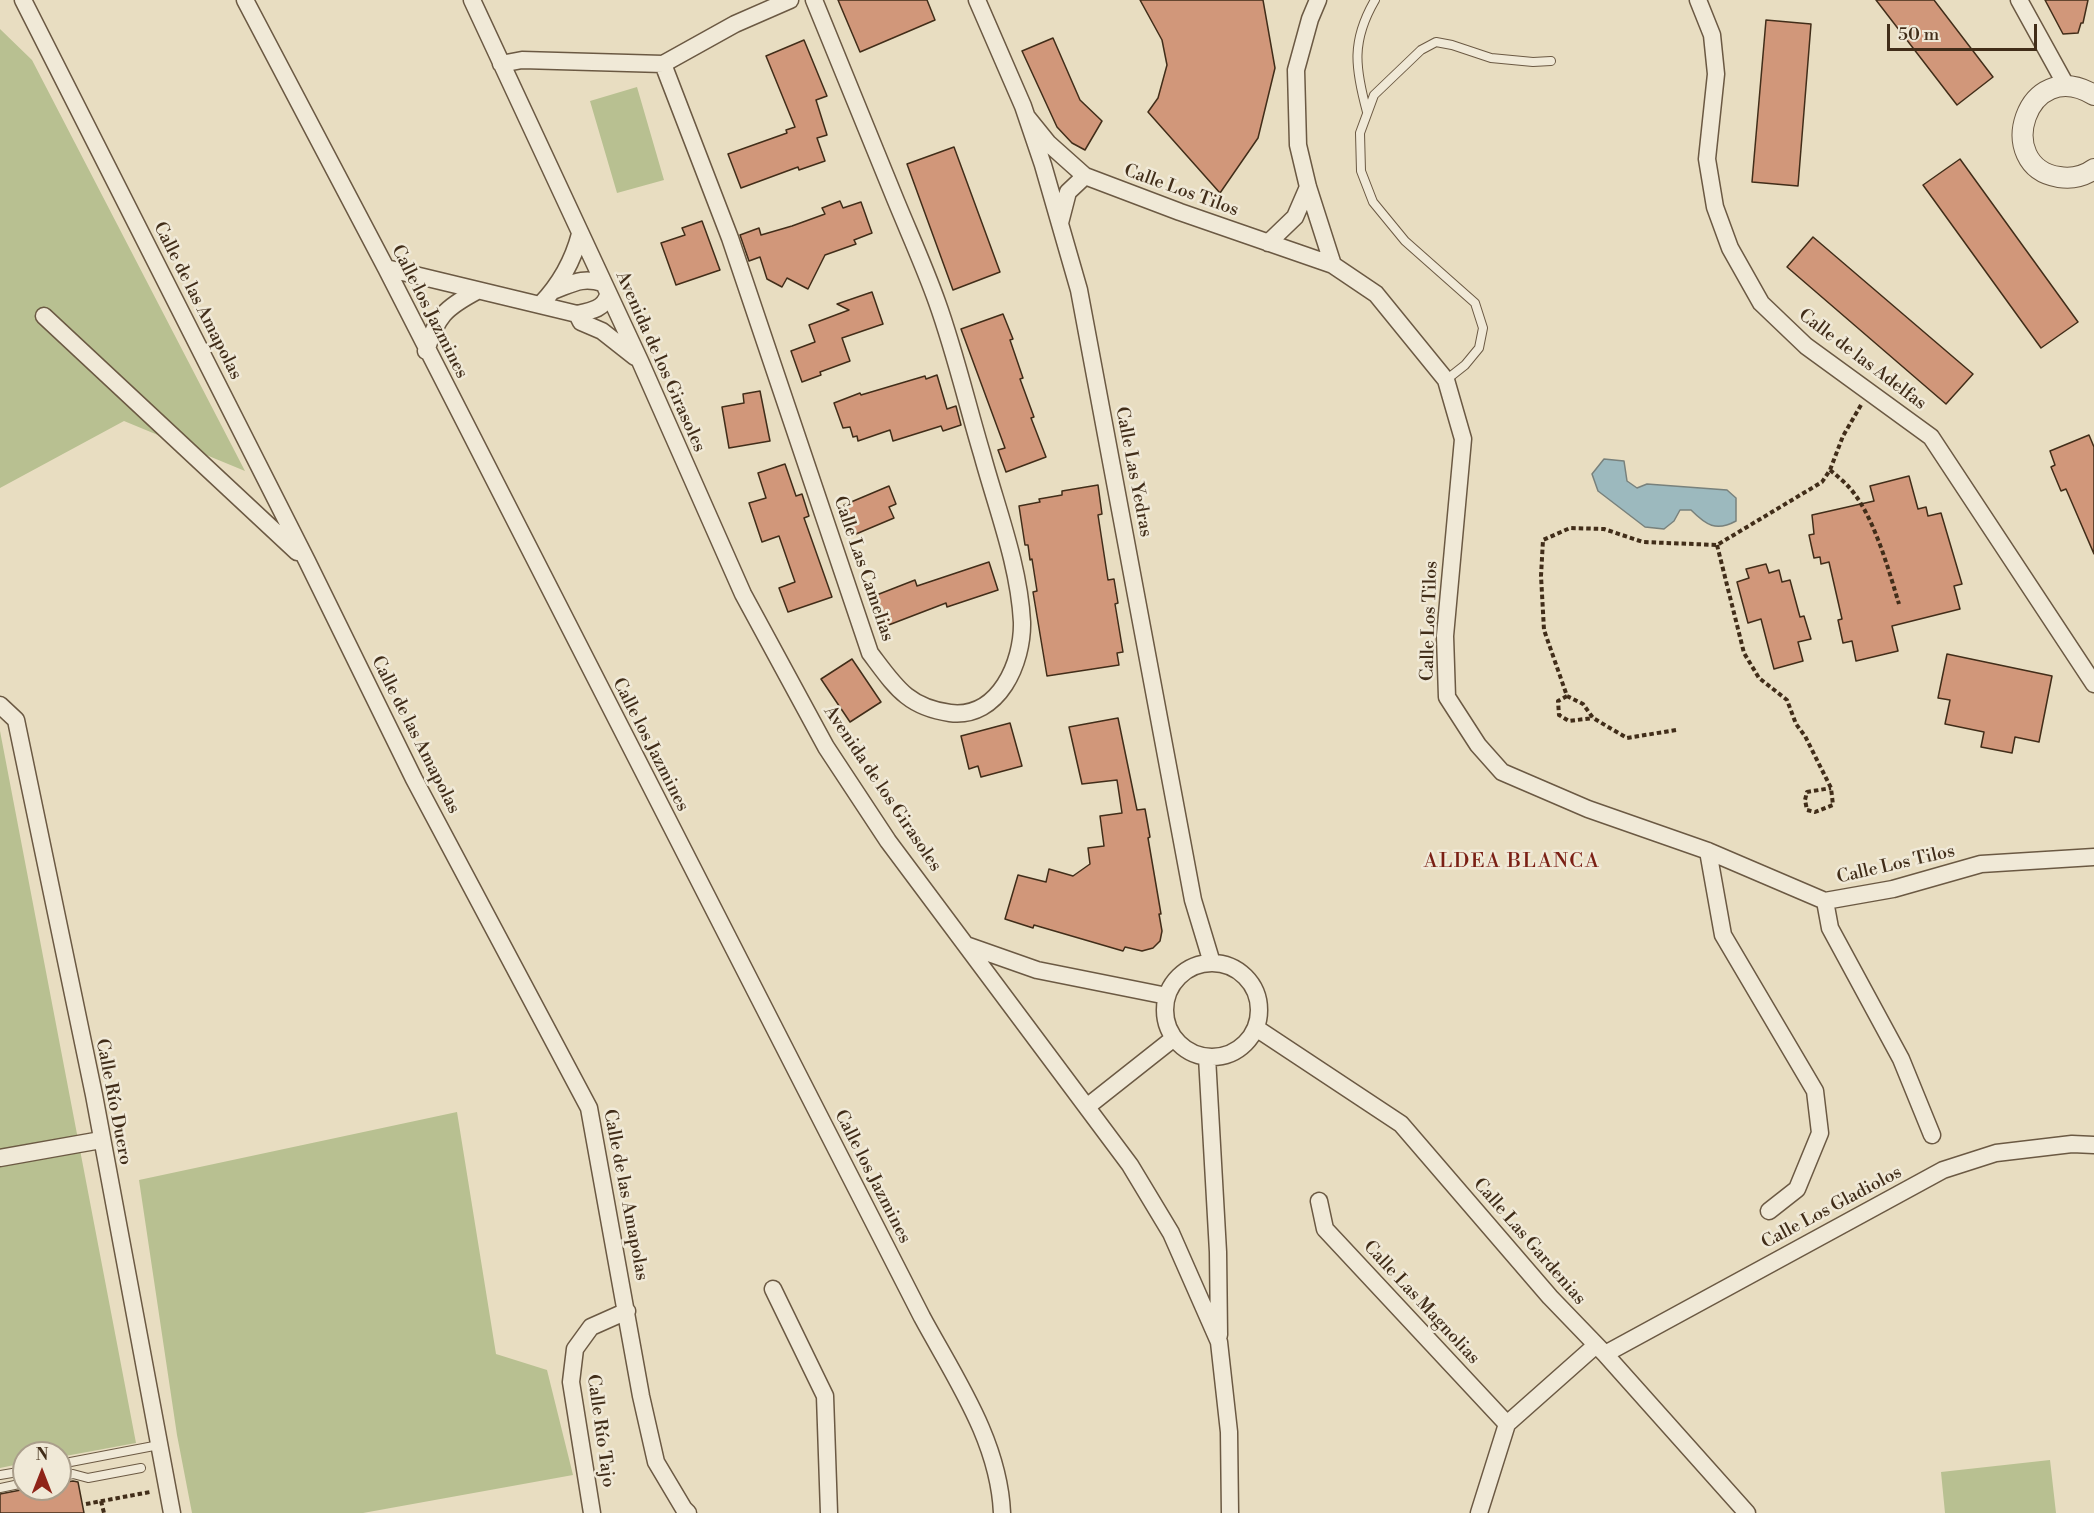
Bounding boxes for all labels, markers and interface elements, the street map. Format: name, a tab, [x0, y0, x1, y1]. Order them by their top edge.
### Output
scale bar	[1890, 12, 2040, 50]
text: 50 m	[1898, 23, 1939, 46]
street label: Calle Los Tilos	[1121, 160, 1241, 222]
street label: Calle de las Amapolas	[148, 219, 246, 383]
street label: Calle los Jazmines	[386, 242, 472, 382]
street label: Avenida de los Girasoles	[610, 268, 710, 456]
street label: Calle de las Adelfas	[1794, 305, 1930, 415]
street label: Calle Las Yedras	[1110, 405, 1156, 539]
street label: Calle Las Camelias	[828, 494, 898, 644]
street label: Calle Los Tilos	[1417, 560, 1443, 682]
street label: Calle de las Amapolas	[366, 653, 464, 817]
street label: Calle los Jazmines	[607, 675, 693, 815]
street label: Avenida de los Girasoles	[818, 702, 946, 876]
street label: Calle Los Tilos	[1835, 841, 1957, 889]
district label: ALDEA BLANCA	[1424, 850, 1600, 874]
street label: Calle Río Duero	[90, 1037, 136, 1167]
street label: Calle los Jazmines	[829, 1107, 915, 1247]
street label: Calle de las Amapolas	[598, 1108, 652, 1282]
street label: Calle Los Gladiolos	[1758, 1162, 1906, 1254]
street label: Calle Las Gardenias	[1468, 1174, 1590, 1310]
street label: Calle Las Magnolias	[1358, 1237, 1484, 1369]
street label: Calle Río Tajo	[581, 1373, 619, 1489]
north arrow	[12, 1441, 72, 1501]
text: N	[36, 1445, 48, 1465]

